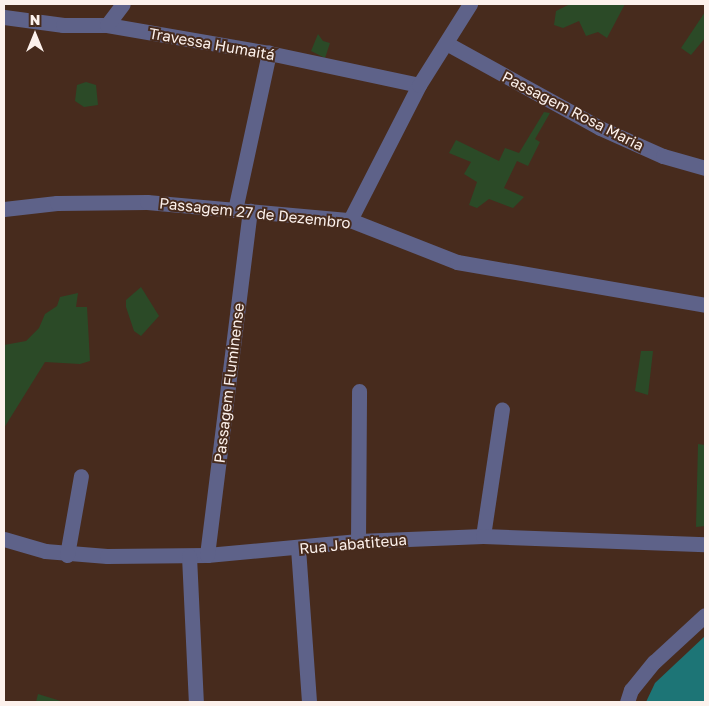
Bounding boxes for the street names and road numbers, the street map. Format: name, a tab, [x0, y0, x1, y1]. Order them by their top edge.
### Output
street label: Travessa Humaitá	[148, 24, 276, 64]
street label: Passagem Rosa Maria	[499, 67, 647, 155]
street label: Passagem 27 de Dezembro	[158, 194, 352, 232]
street label: Passagem Fluminense	[210, 302, 248, 464]
street label: Rua Jabatiteua	[299, 530, 407, 558]

